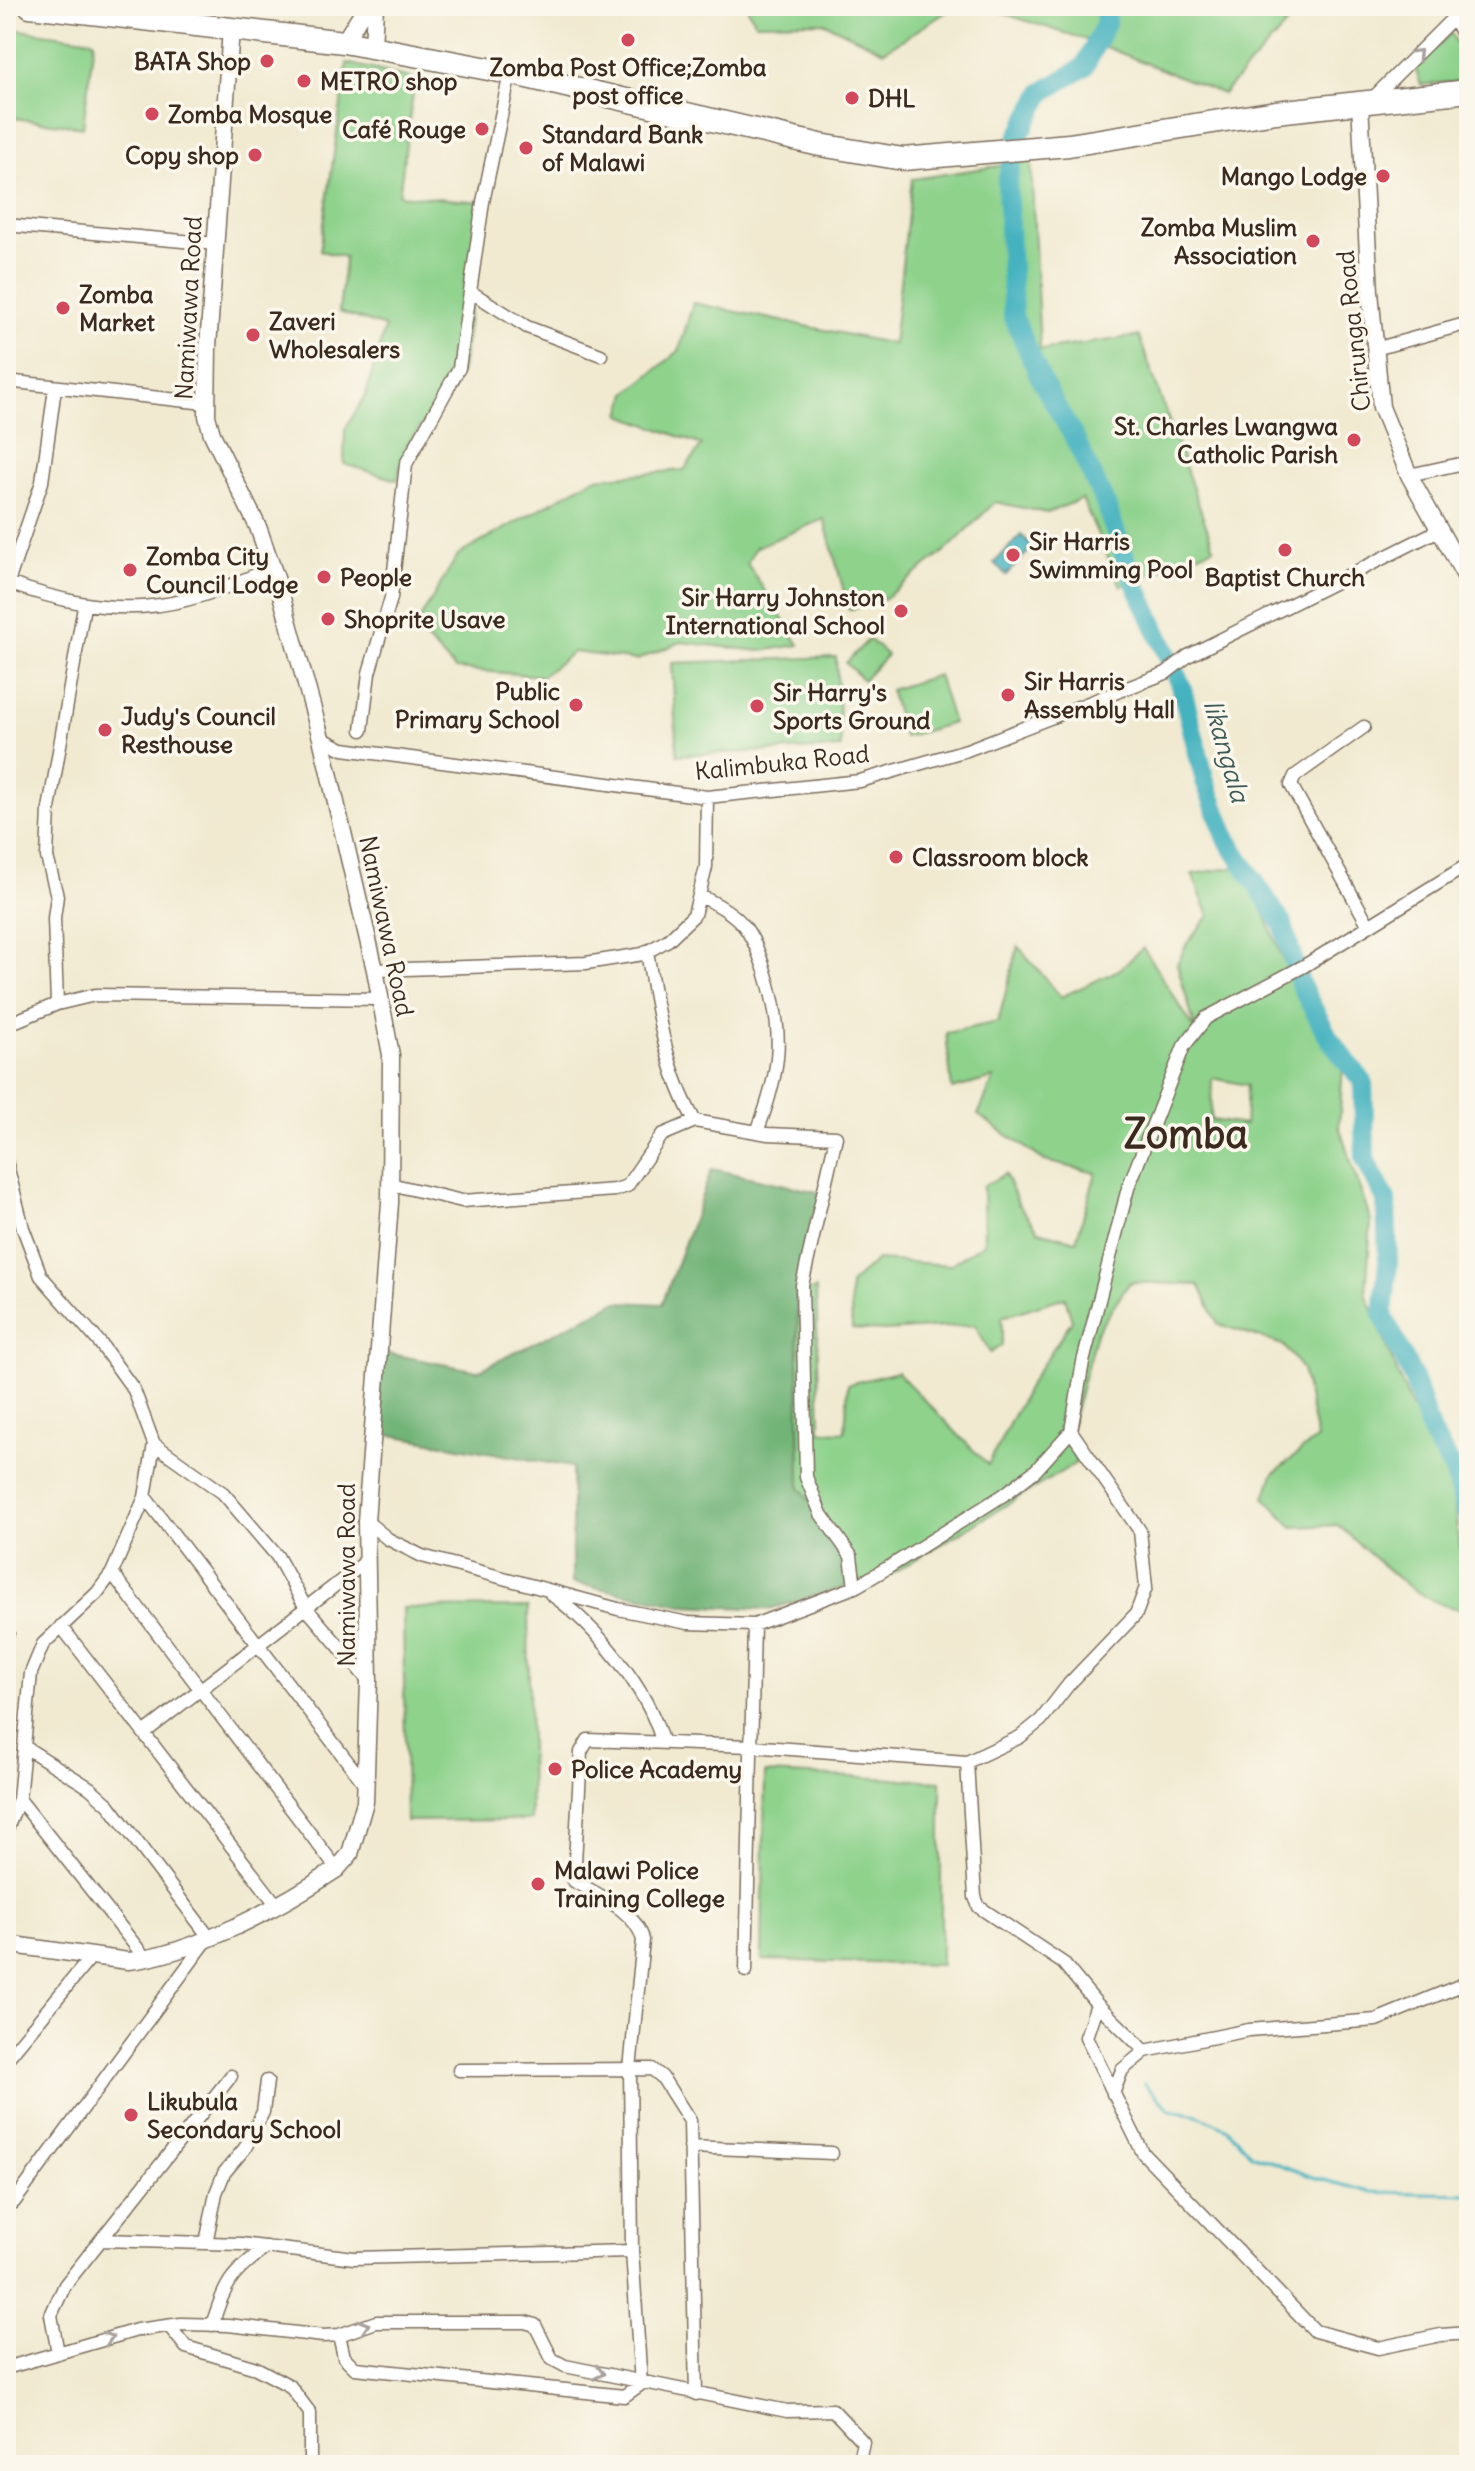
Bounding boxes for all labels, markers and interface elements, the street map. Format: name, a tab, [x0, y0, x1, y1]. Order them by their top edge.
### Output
marker: Zomba Post Office;Zomba post office	[619, 31, 637, 49]
place label: BATA Shop	[134, 46, 251, 76]
one-way arrow	[1408, 49, 1422, 63]
marker: BATA Shop	[258, 52, 276, 70]
place label: Zomba Post Office;Zomba post office	[489, 52, 767, 110]
place label: METRO shop	[320, 66, 458, 96]
marker: METRO shop	[295, 72, 313, 90]
place label: DHL	[868, 83, 915, 113]
marker: DHL	[843, 89, 861, 107]
place label: Zomba Mosque	[168, 99, 332, 129]
marker: Zomba Mosque	[143, 105, 161, 123]
place label: Café Rouge	[342, 114, 466, 144]
place label: Standard Bank of Malawi	[542, 119, 703, 177]
marker: Café Rouge	[473, 120, 491, 138]
marker: Standard Bank of Malawi	[517, 139, 535, 157]
place label: Copy shop	[125, 140, 239, 170]
marker: Copy shop	[246, 146, 264, 164]
place label: Mango Lodge	[1221, 161, 1367, 191]
marker: Mango Lodge	[1374, 167, 1392, 185]
place label: Zomba Muslim Association	[1141, 212, 1297, 270]
street label: Namiwawa Road	[168, 216, 208, 400]
marker: Zomba Muslim Association	[1304, 232, 1322, 250]
street label: Chirunga Road	[1330, 249, 1376, 413]
place label: Zomba Market	[79, 279, 156, 337]
marker: Zomba Market	[54, 299, 72, 317]
place label: Zaveri Wholesalers	[269, 306, 400, 364]
marker: Zaveri Wholesalers	[244, 326, 262, 344]
place label: St. Charles Lwangwa Catholic Parish	[1114, 411, 1338, 469]
marker: St. Charles Lwangwa Catholic Parish	[1345, 431, 1363, 449]
place label: Sir Harris Swimming Pool	[1029, 526, 1193, 584]
place label: Zomba City Council Lodge	[146, 541, 298, 599]
marker: Baptist Church	[1276, 541, 1294, 559]
marker: Sir Harris Swimming Pool	[1004, 546, 1022, 564]
marker: Zomba City Council Lodge	[121, 561, 139, 579]
place label: People	[340, 562, 412, 592]
place label: Baptist Church	[1205, 562, 1365, 592]
marker: People	[315, 568, 333, 586]
place label: Sir Harry Johnston International School	[665, 582, 885, 640]
marker: Sir Harry Johnston International School	[892, 602, 910, 620]
place label: Shoprite Usave	[344, 604, 505, 634]
marker: Shoprite Usave	[319, 610, 337, 628]
place label: Sir Harris Assembly Hall	[1024, 666, 1175, 724]
place label: Public Primary School	[395, 676, 560, 734]
place label: Sir Harry's Sports Ground	[773, 677, 930, 735]
marker: Sir Harris Assembly Hall	[999, 686, 1017, 704]
marker: Public Primary School	[567, 696, 585, 714]
water label: likangala	[1197, 696, 1258, 807]
marker: Sir Harry's Sports Ground	[748, 697, 766, 715]
place label: Judy's Council Resthouse	[121, 701, 276, 759]
marker: Judy's Council Resthouse	[96, 721, 114, 739]
street label: Kalimbuka Road	[693, 738, 871, 786]
street label: Namiwawa Road	[353, 833, 421, 1019]
place label: Classroom block	[912, 842, 1089, 872]
marker: Classroom block	[887, 848, 905, 866]
district label: Zomba	[1124, 1109, 1248, 1159]
street label: Namiwawa Road	[331, 1483, 361, 1667]
place label: Police Academy	[571, 1754, 742, 1784]
marker: Police Academy	[546, 1760, 564, 1778]
place label: Malawi Police Training College	[554, 1855, 725, 1913]
marker: Malawi Police Training College	[529, 1875, 547, 1893]
place label: Likubula Secondary School	[147, 2086, 341, 2144]
marker: Likubula Secondary School	[122, 2106, 140, 2124]
one-way arrow	[357, 2319, 370, 2335]
one-way arrow	[100, 2331, 114, 2348]
one-way arrow	[592, 2364, 605, 2381]

